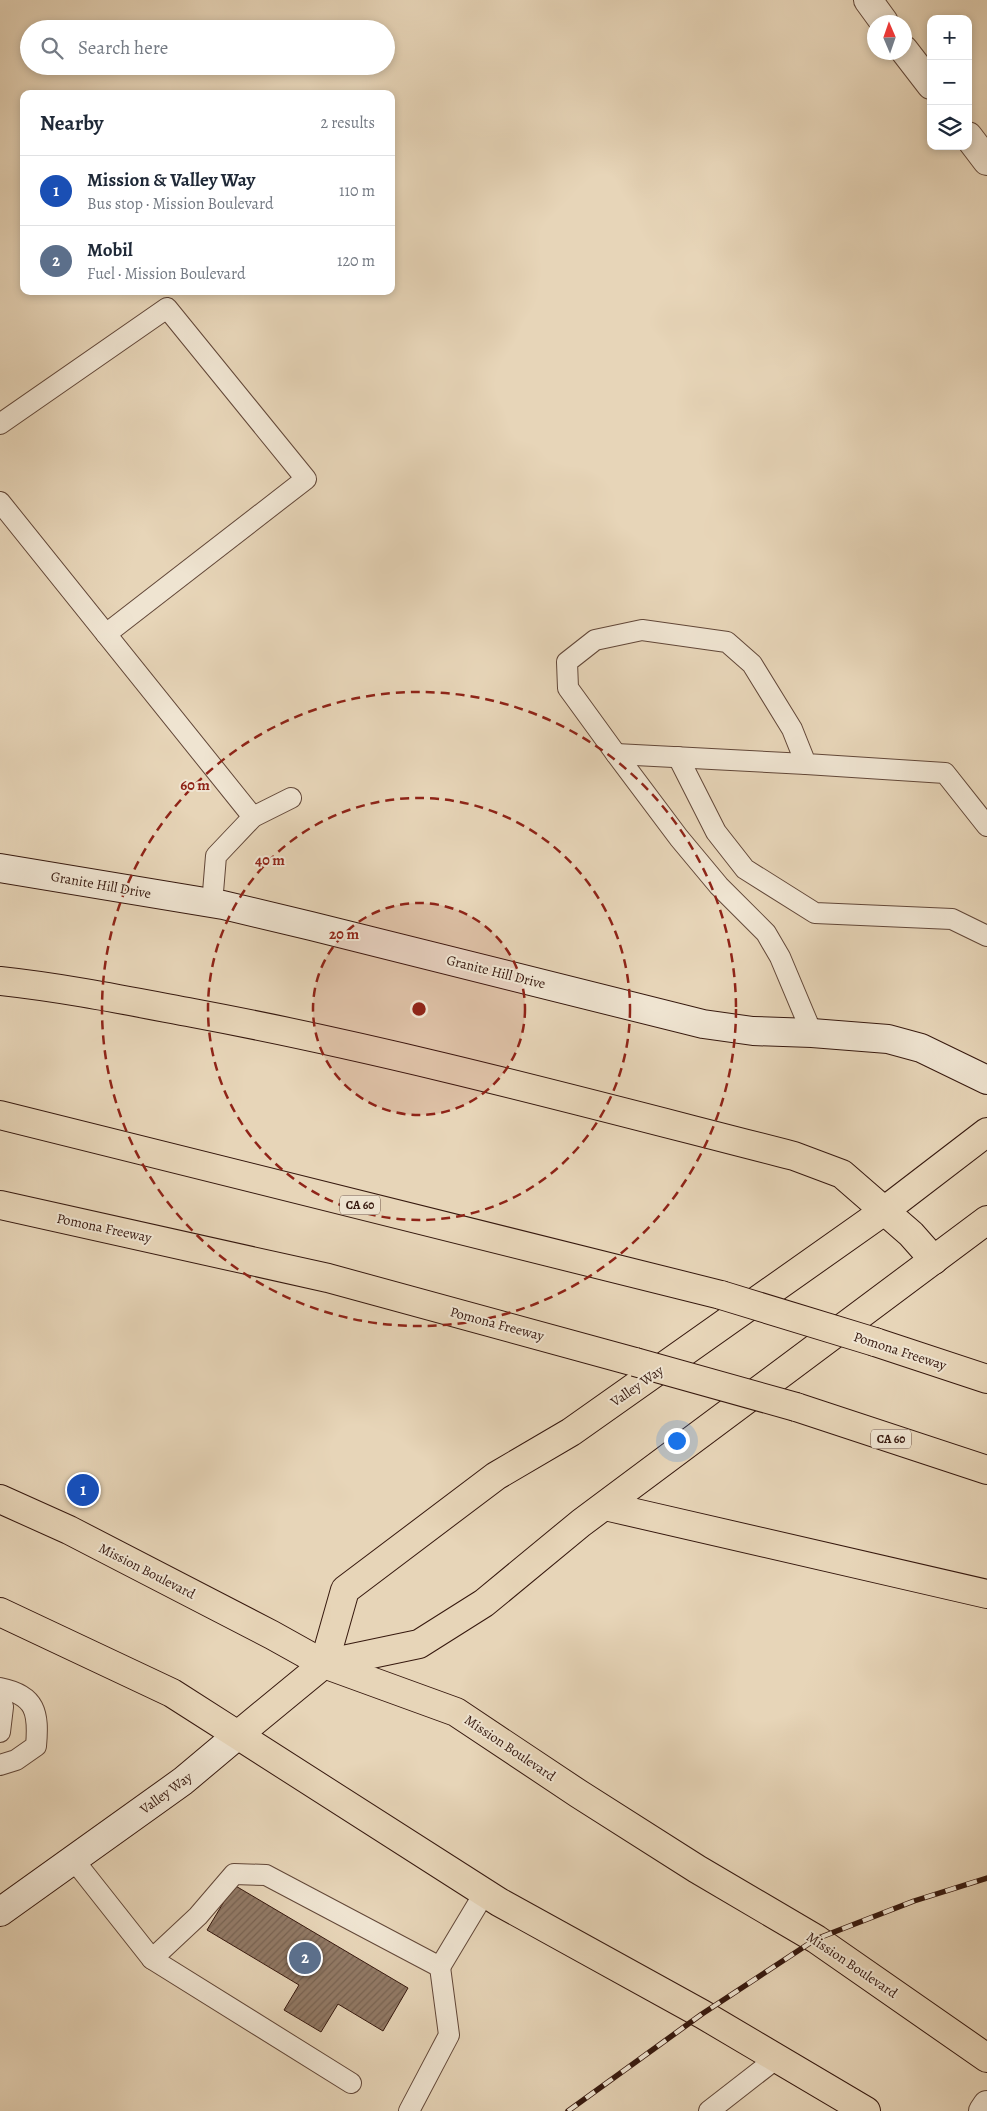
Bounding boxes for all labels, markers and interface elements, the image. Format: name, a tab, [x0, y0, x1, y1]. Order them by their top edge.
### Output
north arrow	[867, 15, 912, 60]
map controls	[927, 15, 972, 150]
button: +	[927, 15, 972, 60]
search box	[20, 20, 395, 75]
icon: search	[38, 34, 66, 62]
text: Search here	[78, 35, 168, 61]
button: −	[927, 60, 972, 105]
button: layers	[927, 105, 972, 150]
text: Nearby	[40, 109, 103, 137]
text: 2 results	[320, 112, 375, 134]
text: Mission & Valley Way	[87, 167, 255, 193]
text: 1	[53, 180, 59, 202]
text: 110 m	[339, 180, 375, 202]
text: Bus stop · Mission Boulevard	[87, 193, 274, 215]
text: Mobil	[87, 237, 133, 263]
text: 2	[52, 250, 60, 272]
text: 120 m	[337, 250, 375, 272]
text: Fuel · Mission Boulevard	[87, 263, 246, 285]
text: 60 m	[180, 775, 210, 795]
text: 40 m	[255, 850, 285, 870]
street label: Granite Hill Drive	[49, 867, 153, 903]
text: 20 m	[329, 924, 359, 944]
street label: Granite Hill Drive	[444, 951, 548, 993]
centre of rings	[410, 1000, 428, 1018]
road number: CA 60	[340, 1196, 380, 1214]
street label: Pomona Freeway	[55, 1209, 154, 1247]
street label: Pomona Freeway	[448, 1302, 547, 1346]
street label: Pomona Freeway	[851, 1327, 950, 1375]
street label: Valley Way	[606, 1360, 668, 1412]
your location	[664, 1428, 690, 1454]
road number: CA 60	[871, 1430, 911, 1448]
pin: 1	[67, 1471, 99, 1509]
street label: Mission Boulevard	[95, 1538, 199, 1604]
street label: Mission Boulevard	[461, 1710, 560, 1786]
street label: Valley Way	[135, 1767, 197, 1819]
street label: Mission Boulevard	[803, 1927, 902, 2003]
pin: 2	[289, 1939, 321, 1977]

